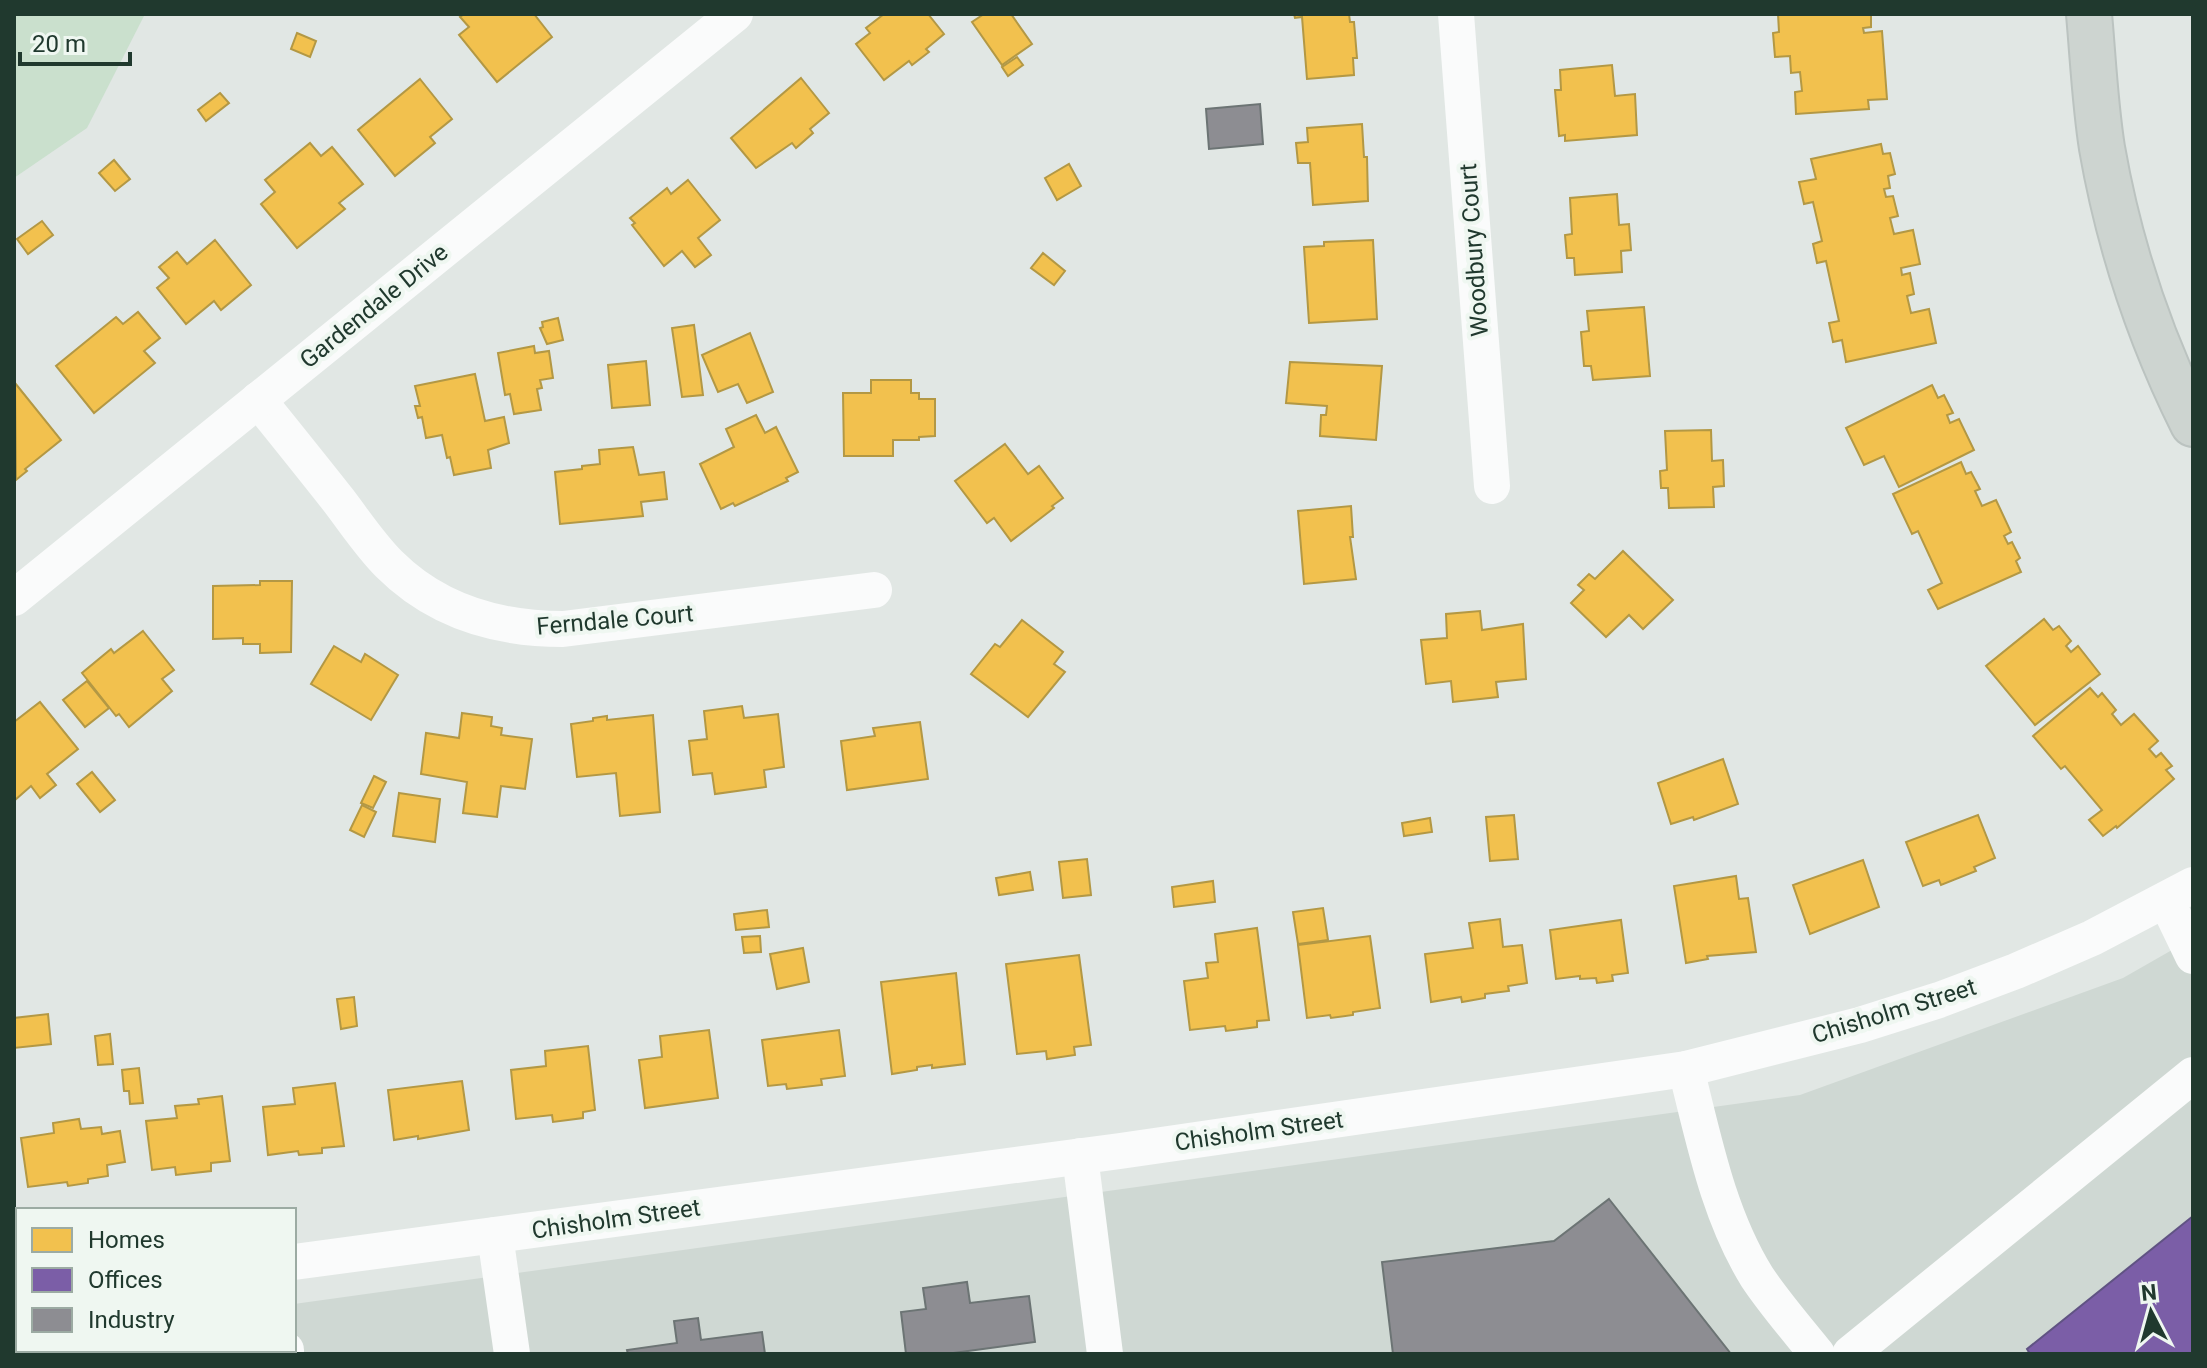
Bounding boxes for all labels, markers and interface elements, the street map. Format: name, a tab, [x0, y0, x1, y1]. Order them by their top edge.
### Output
scale bar	[20, 16, 130, 66]
text: 20 m	[32, 30, 86, 58]
street label: Woodbury Court	[1454, 162, 1494, 337]
street label: Gardendale Drive	[295, 238, 453, 374]
street label: Ferndale Court	[535, 599, 695, 641]
street label: Chisholm Street	[1809, 973, 1980, 1049]
street label: Chisholm Street	[1173, 1105, 1345, 1157]
street label: Chisholm Street	[530, 1193, 702, 1245]
legend	[16, 1208, 296, 1352]
text: Homes	[88, 1226, 165, 1254]
text: Offices	[88, 1266, 163, 1294]
north arrow	[2111, 1272, 2191, 1352]
text: N	[2140, 1279, 2158, 1306]
text: Industry	[88, 1306, 175, 1334]

